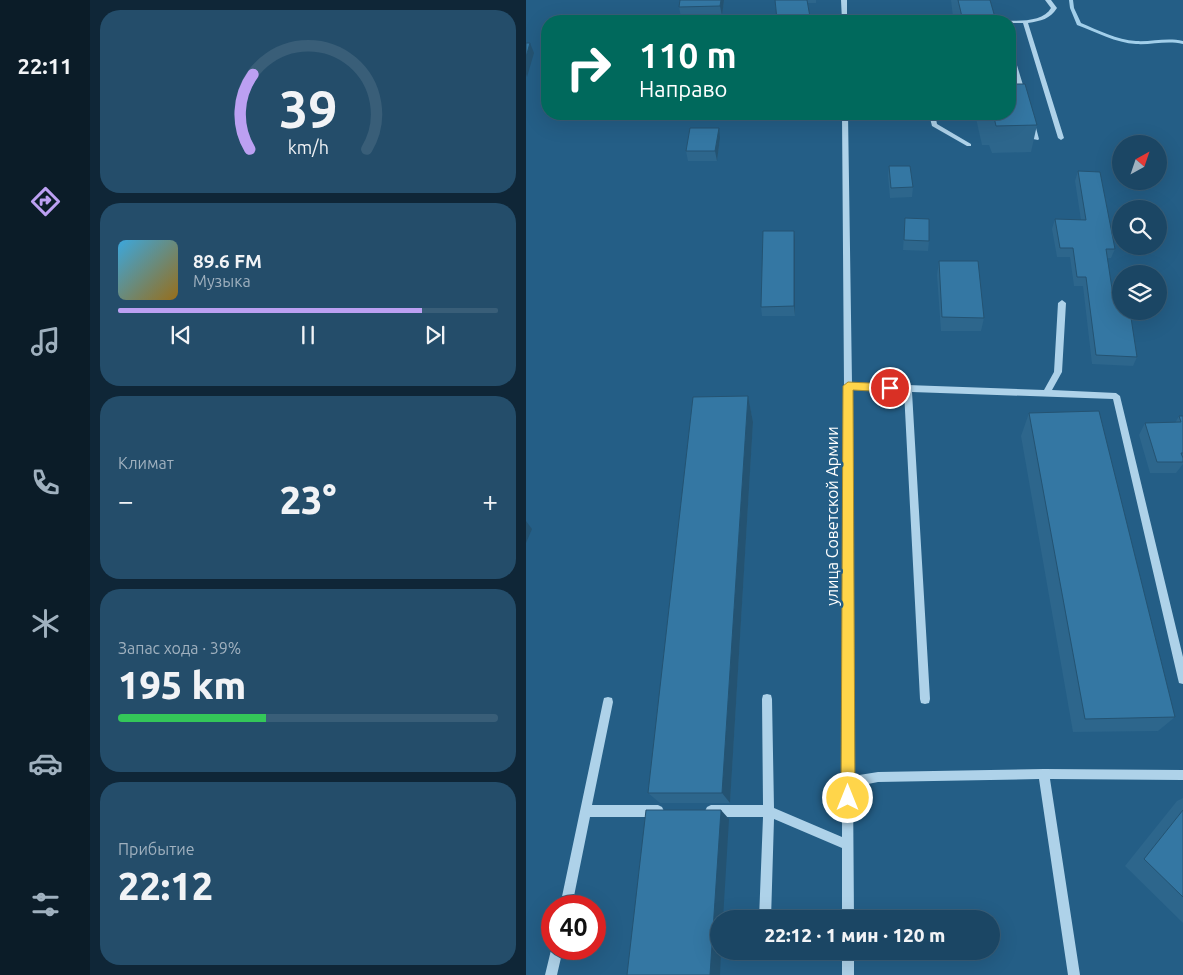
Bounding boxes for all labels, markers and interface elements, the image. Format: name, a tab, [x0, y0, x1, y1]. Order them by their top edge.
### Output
icon: right	[556, 35, 621, 100]
text: 110 m	[639, 35, 737, 75]
text: 22:11	[17, 53, 73, 78]
text: Направо	[639, 76, 727, 101]
text: 39	[279, 80, 337, 138]
north arrow	[1112, 135, 1167, 190]
map controls	[1112, 135, 1167, 320]
text: km/h	[287, 137, 329, 157]
icon: directions	[28, 184, 63, 219]
button: search	[1112, 200, 1167, 255]
text: 89.6 FM	[193, 250, 262, 272]
button: layers	[1112, 265, 1167, 320]
text: Музыка	[193, 272, 251, 290]
icon: previous	[167, 321, 195, 349]
icon: pause	[294, 321, 322, 349]
icon: next	[421, 321, 449, 349]
icon: music	[28, 324, 63, 359]
pin	[869, 367, 911, 409]
icon: arrive	[876, 374, 904, 402]
street label: улица Советской Армии	[823, 426, 841, 606]
text: Климат	[118, 454, 174, 472]
icon: phone	[28, 465, 63, 500]
text: 23°	[280, 479, 336, 521]
text: −	[118, 485, 134, 516]
text: +	[482, 485, 498, 516]
icon: climate	[28, 606, 63, 641]
text: Запас хода · 39%	[118, 639, 241, 657]
text: 195 km	[118, 664, 246, 706]
icon: car	[28, 746, 63, 781]
position arrow	[821, 771, 873, 823]
text: Прибытие	[118, 840, 195, 858]
text: 22:12	[118, 865, 213, 907]
icon: filters	[28, 887, 63, 922]
speed limit sign: 40	[541, 895, 606, 960]
text: 22:12 · 1 мин · 120 m	[765, 924, 945, 946]

